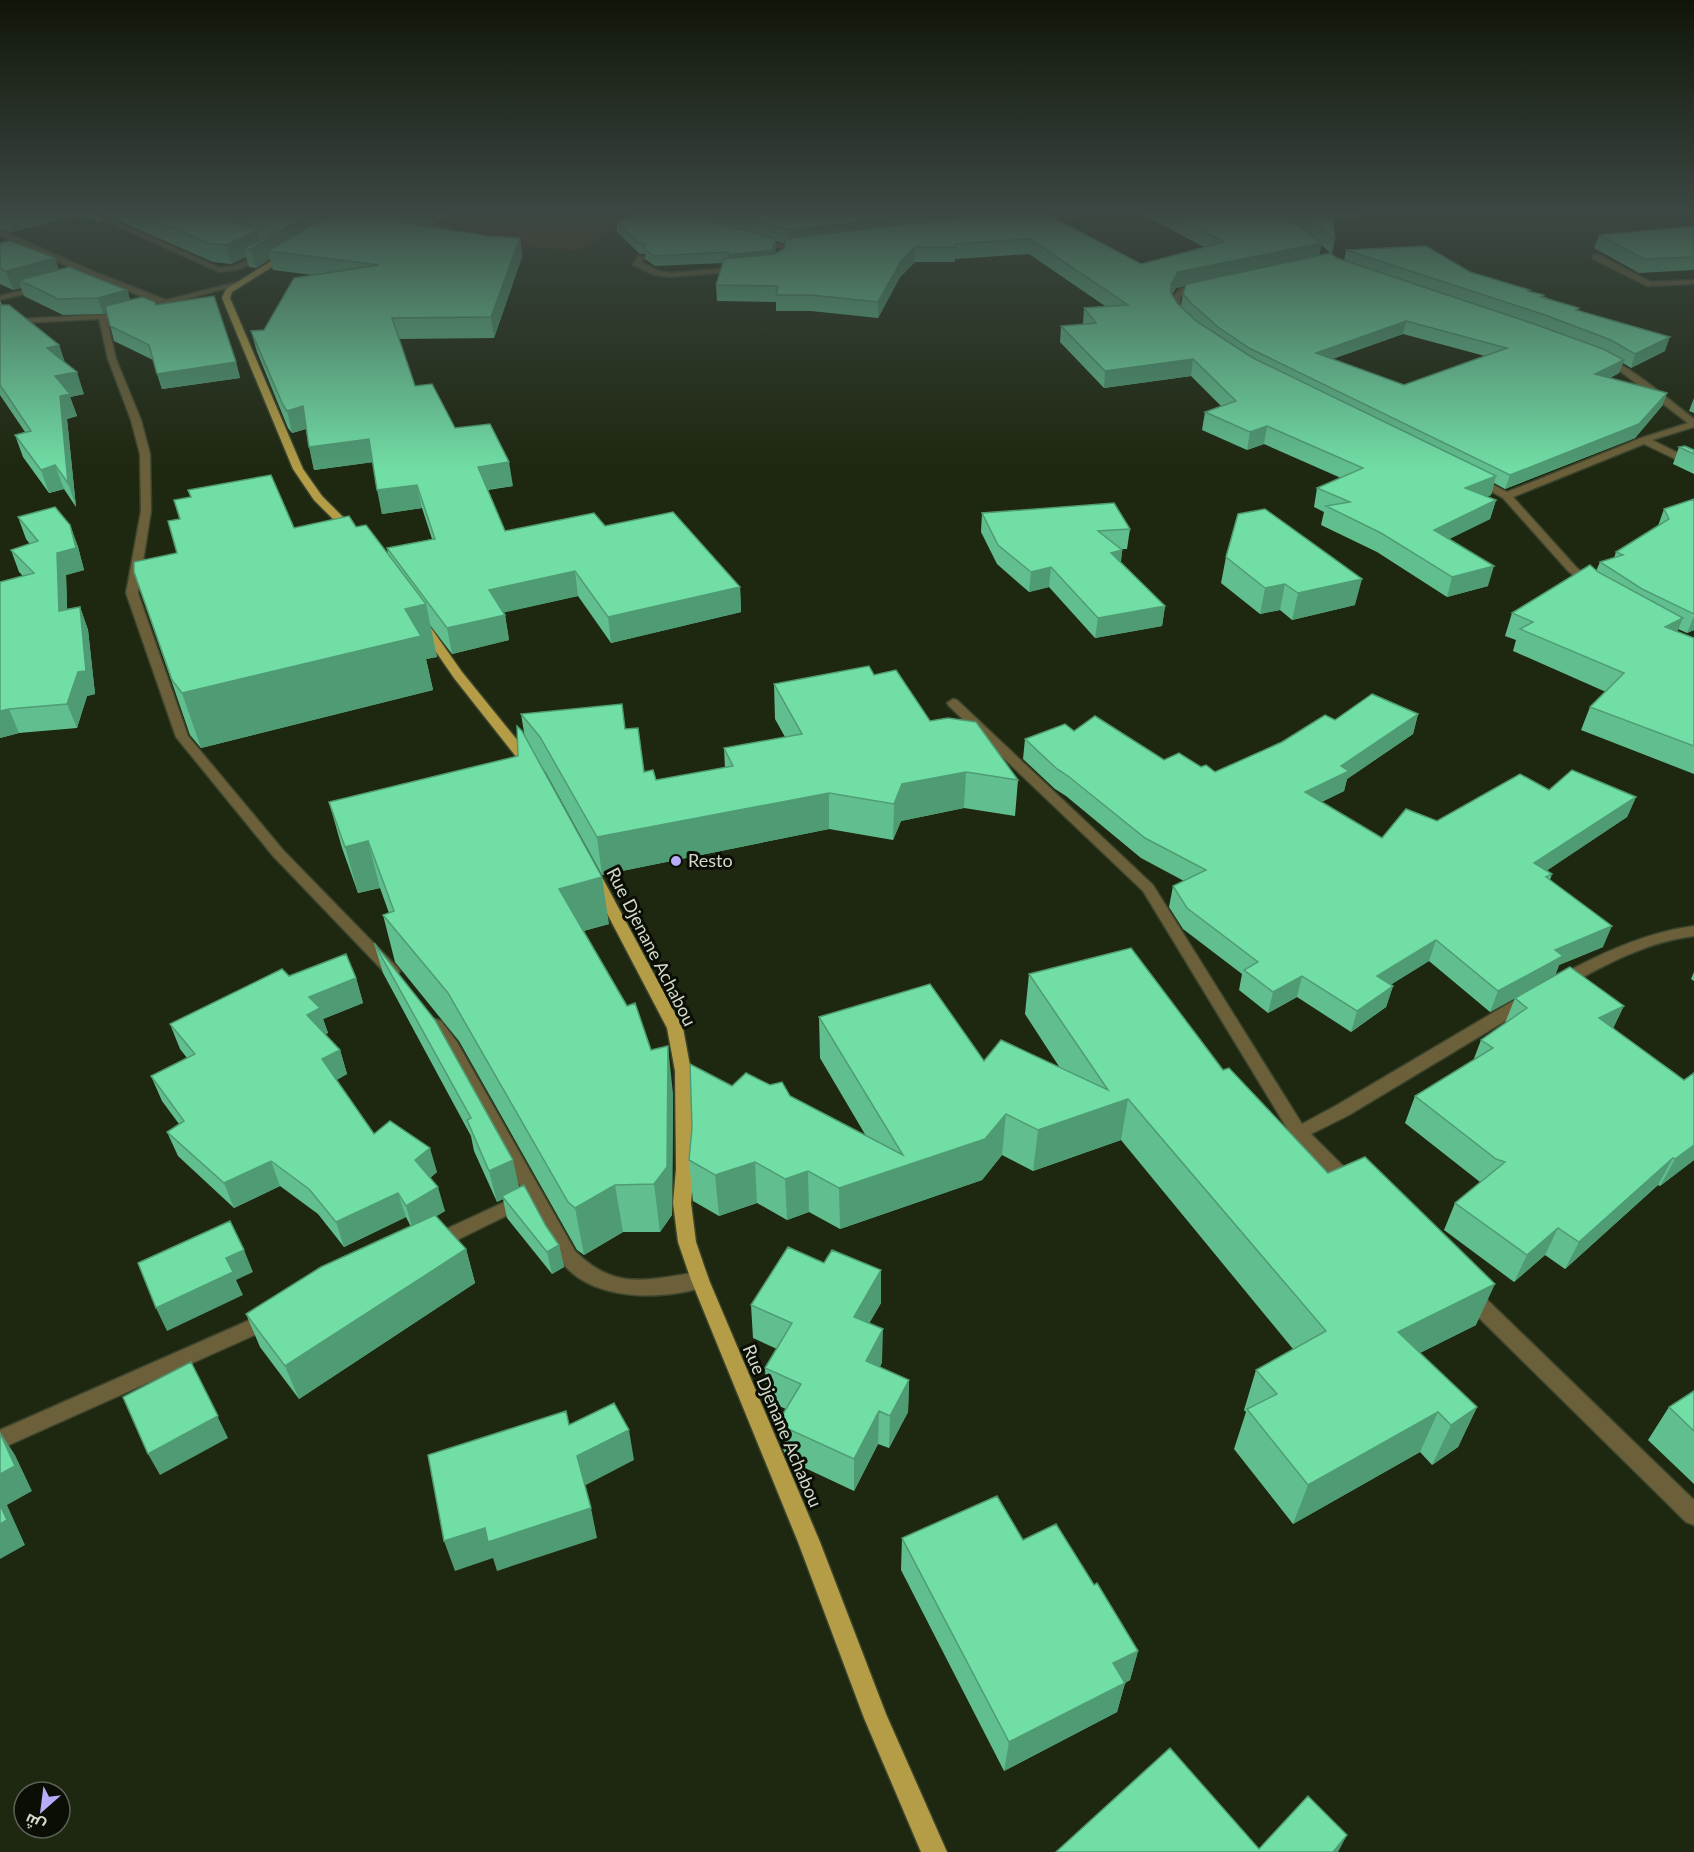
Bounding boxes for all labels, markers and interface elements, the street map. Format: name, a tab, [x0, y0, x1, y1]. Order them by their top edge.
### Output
place label: Resto	[688, 849, 733, 871]
marker: Resto	[669, 854, 683, 868]
street label: Rue Djenane Achabou	[602, 864, 701, 1029]
street label: Rue Djenane Achabou	[739, 1341, 827, 1510]
north arrow	[12, 1780, 72, 1840]
text: ش	[21, 1810, 49, 1837]

